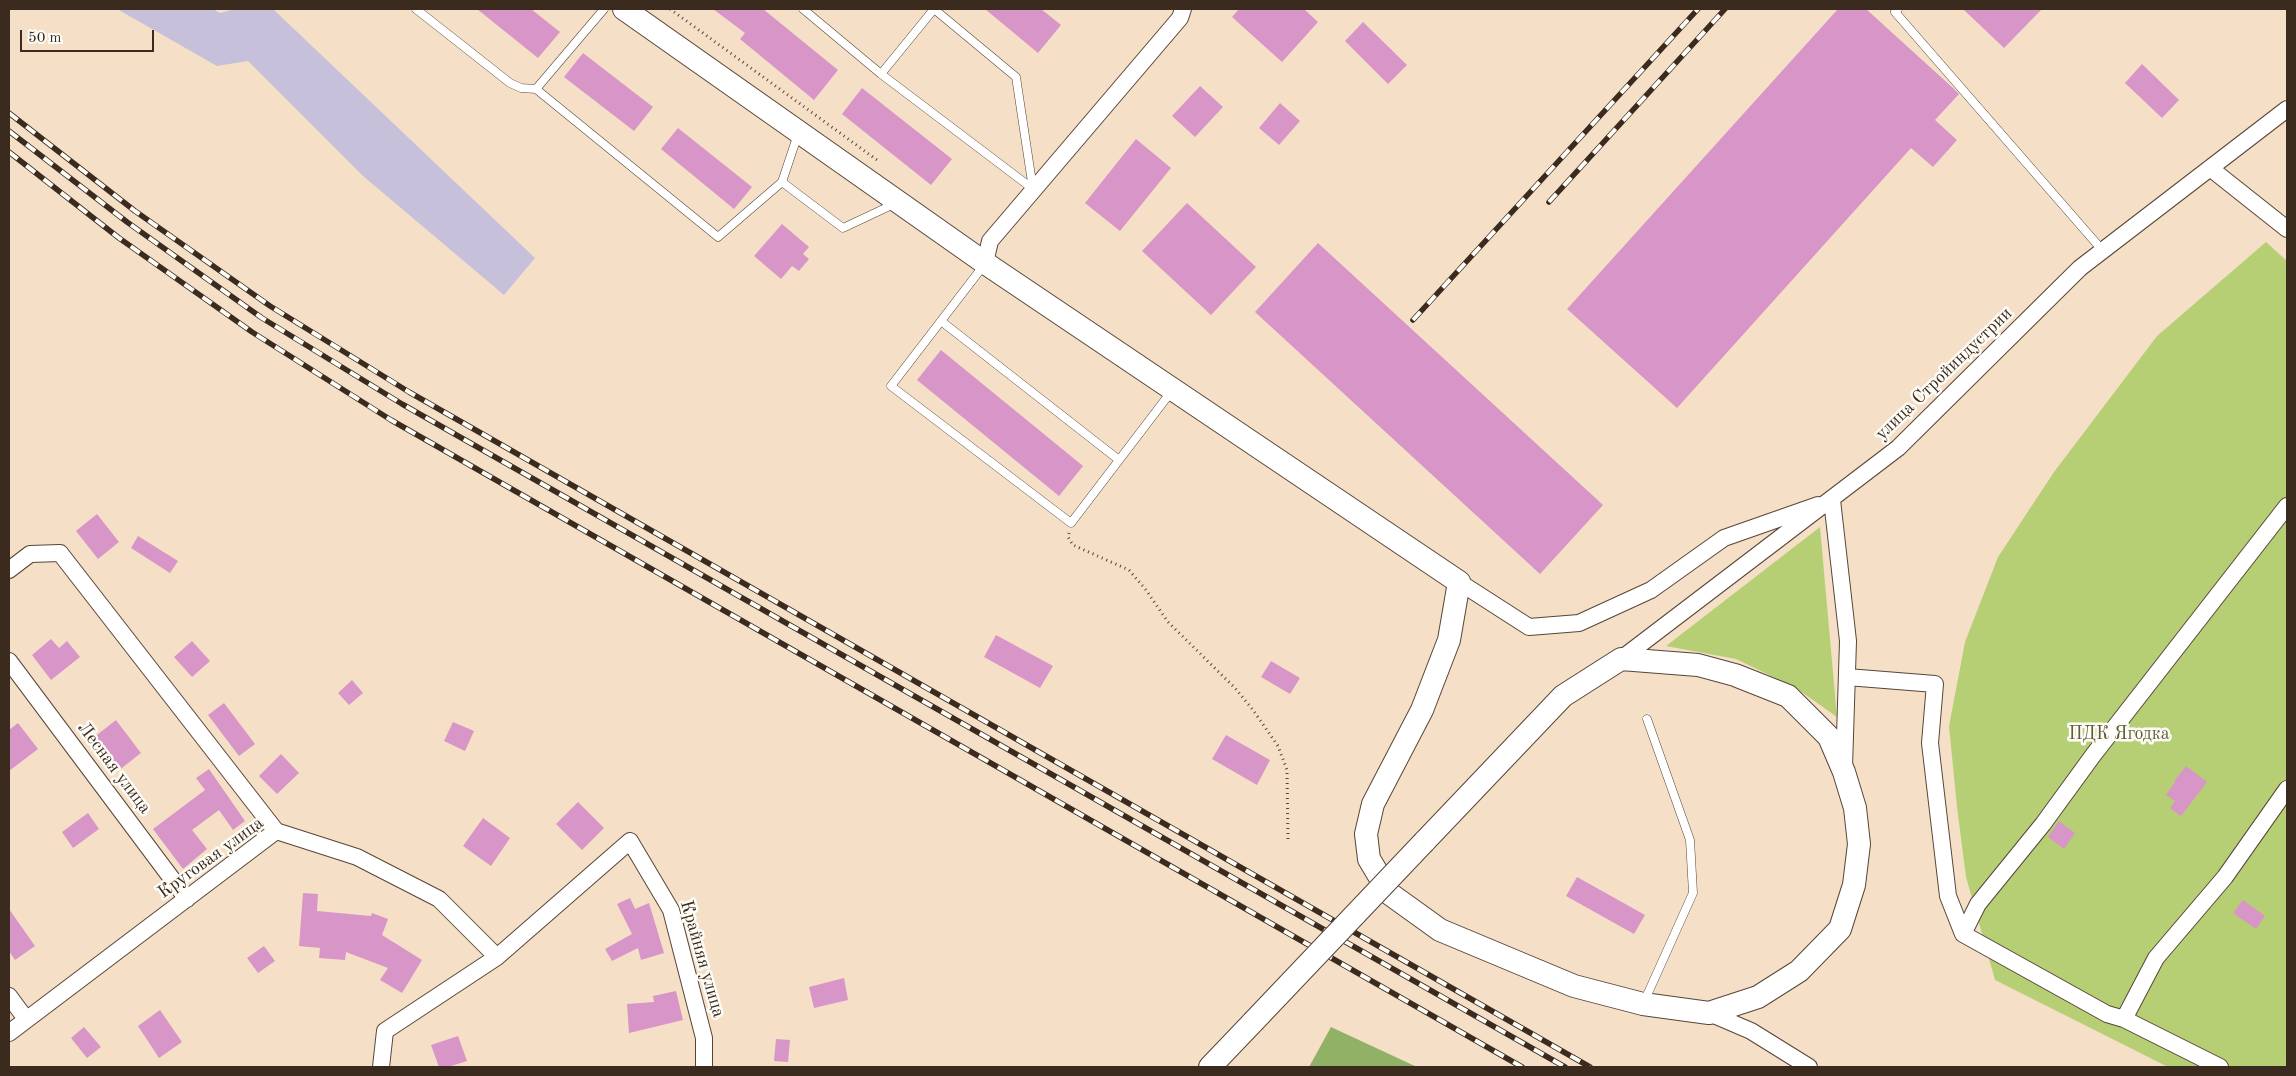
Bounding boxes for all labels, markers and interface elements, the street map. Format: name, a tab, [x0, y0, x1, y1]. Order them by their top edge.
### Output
scale bar	[22, 20, 156, 52]
text: 50 m	[28, 31, 62, 46]
street label: улица Стройиндустрии	[1871, 303, 2017, 445]
street label: Лесная улица	[72, 718, 156, 818]
park label: ПДК Ягодка	[2068, 723, 2170, 745]
street label: Круговая улица	[154, 812, 268, 904]
street label: Крайняя улица	[675, 898, 729, 1020]

